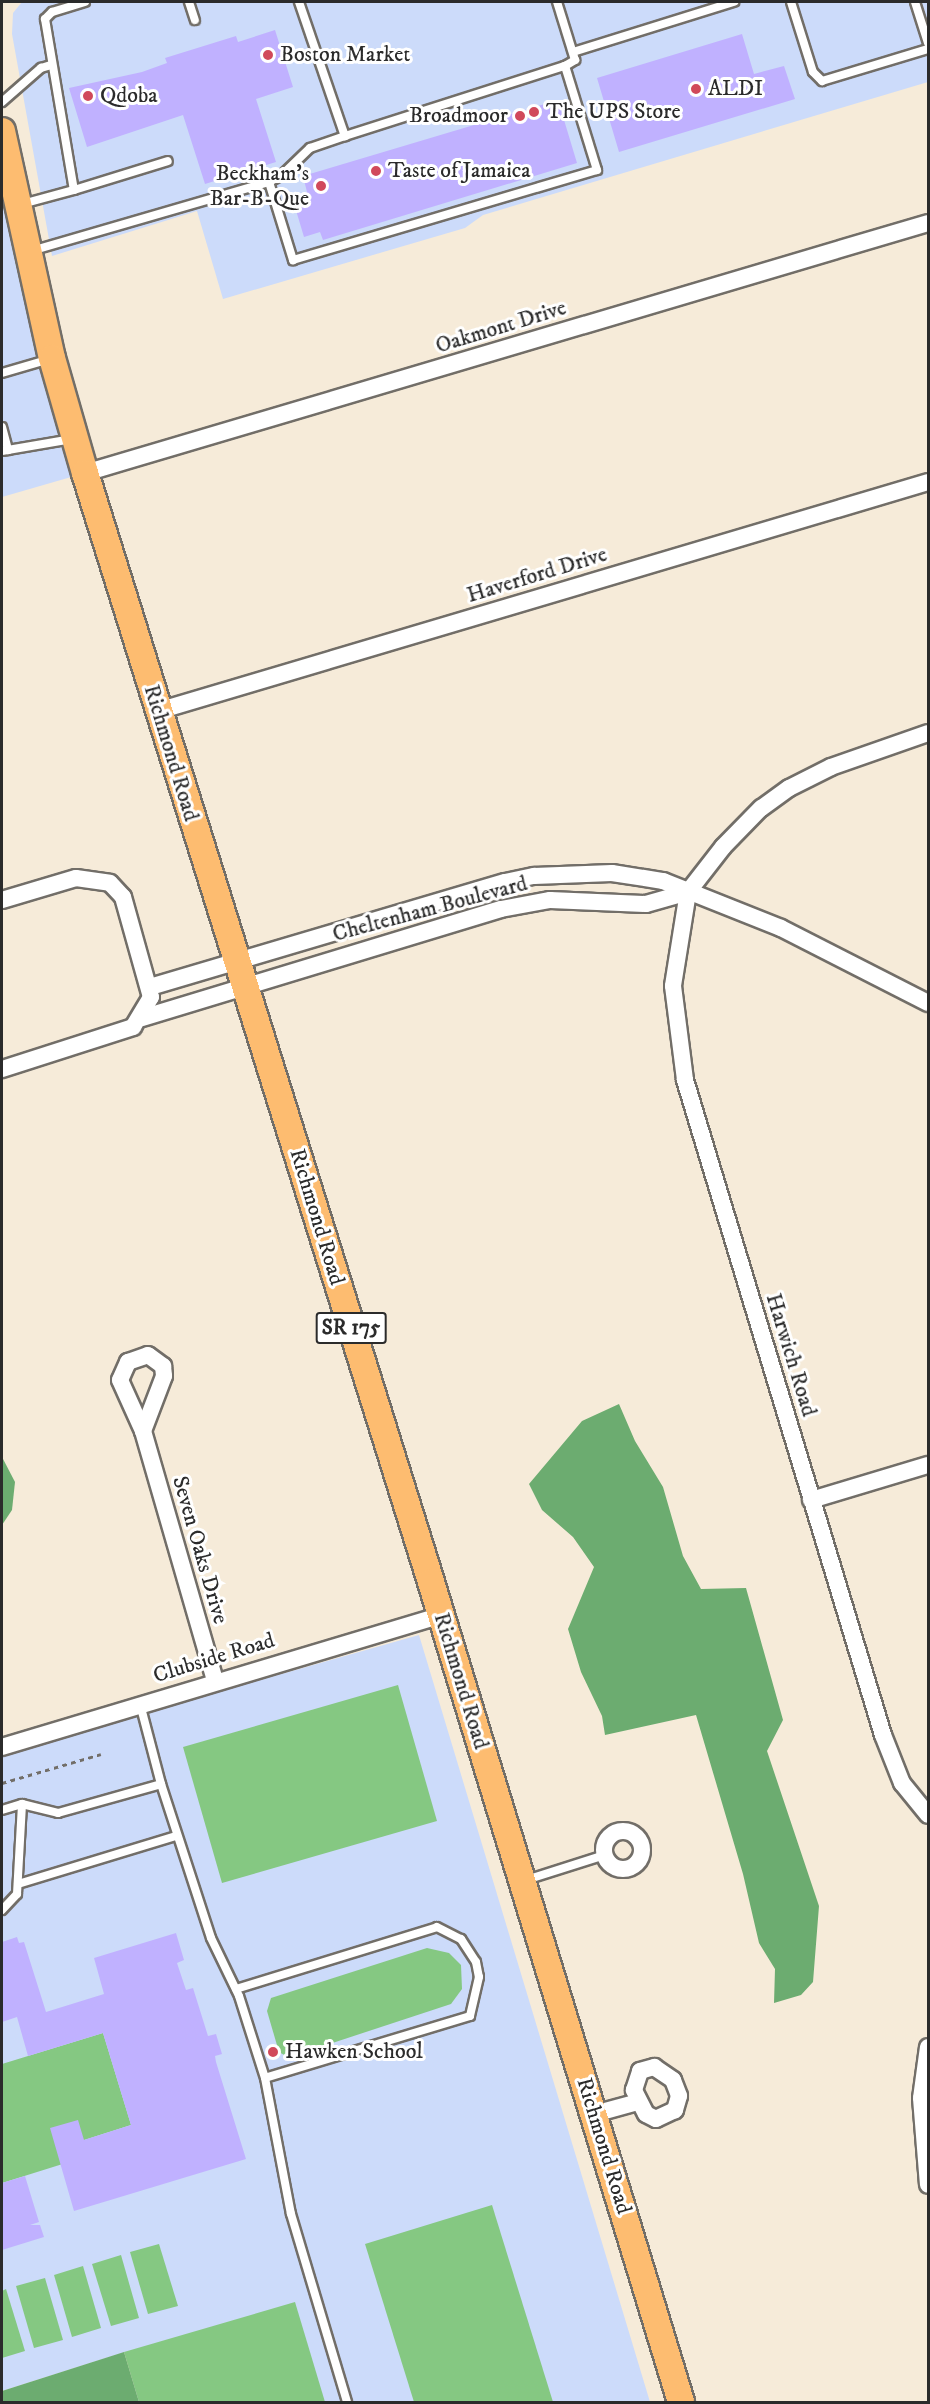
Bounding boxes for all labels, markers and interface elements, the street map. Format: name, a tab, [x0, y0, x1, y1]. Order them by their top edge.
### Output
place label: Boston Market	[280, 42, 410, 68]
marker: Boston Market	[261, 48, 275, 62]
place label: ALDI	[708, 76, 763, 102]
marker: ALDI	[689, 82, 703, 96]
place label: Qdoba	[100, 83, 158, 109]
marker: Qdoba	[81, 89, 95, 103]
place label: The UPS Store	[546, 99, 681, 125]
place label: Broadmoor	[409, 103, 508, 129]
marker: The UPS Store	[527, 105, 541, 119]
marker: Broadmoor	[513, 109, 527, 123]
place label: Taste of Jamaica	[388, 158, 531, 184]
place label: Beckham's Bar-B-Que	[210, 160, 309, 212]
marker: Taste of Jamaica	[369, 164, 383, 178]
marker: Beckham's Bar-B-Que	[314, 179, 328, 193]
street label: Oakmont Drive	[433, 295, 569, 359]
street label: Haverford Drive	[464, 541, 610, 609]
street label: Richmond Road	[138, 682, 204, 824]
street label: Cheltenham Boulevard	[330, 870, 530, 948]
street label: Richmond Road	[284, 1146, 350, 1288]
street label: Harwich Road	[760, 1290, 822, 1420]
road number: SR 175	[315, 1310, 387, 1346]
street label: Seven Oaks Drive	[166, 1473, 234, 1627]
street label: Richmond Road	[428, 1610, 494, 1752]
street label: Clubside Road	[150, 1627, 278, 1689]
place label: Hawken School	[285, 2039, 423, 2065]
marker: Hawken School	[266, 2045, 280, 2059]
street label: Richmond Road	[571, 2075, 637, 2217]

